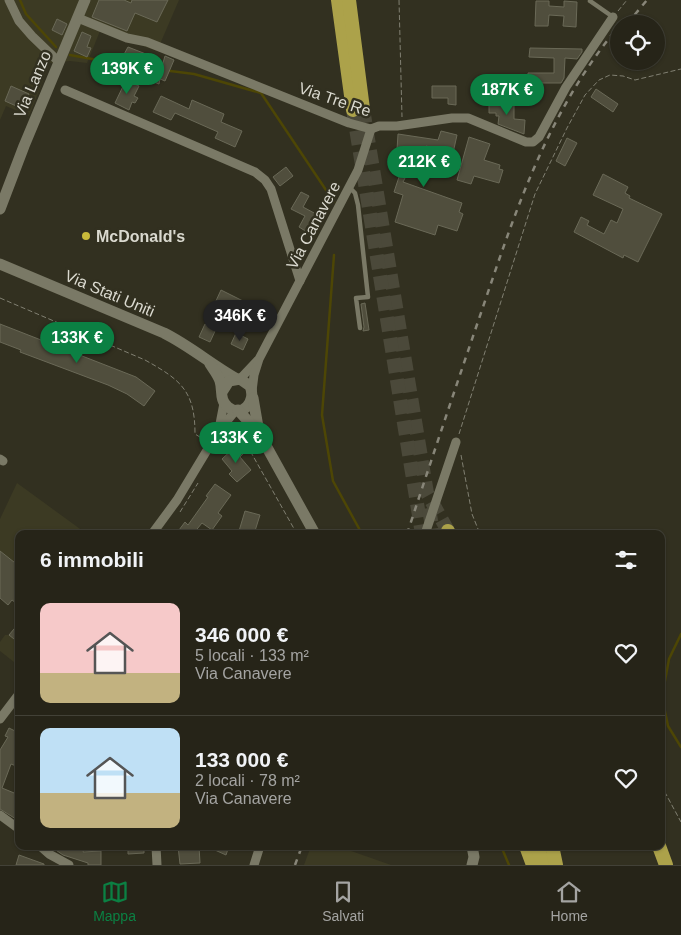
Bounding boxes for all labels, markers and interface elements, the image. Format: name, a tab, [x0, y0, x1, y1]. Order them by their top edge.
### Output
map controls	[610, 15, 665, 70]
button: locate	[610, 15, 665, 70]
street label: Via Lanzo	[11, 48, 54, 120]
pin: 139K €	[86, 52, 168, 95]
text: 139K €	[101, 60, 153, 77]
pin: 187K €	[466, 74, 548, 116]
street label: Via Tre Re	[296, 79, 373, 120]
text: 187K €	[481, 81, 533, 98]
pin: 212K €	[383, 146, 465, 188]
text: 212K €	[398, 153, 450, 170]
street label: Via Canavere	[283, 178, 344, 272]
place label: McDonald's	[96, 228, 185, 245]
marker: McDonald's	[80, 230, 92, 242]
street label: Via Stati Uniti	[62, 267, 157, 320]
pin: 346K €	[199, 300, 281, 342]
text: 346K €	[214, 307, 266, 324]
pin: 133K €	[36, 322, 118, 364]
text: 133K €	[51, 329, 103, 346]
pin: 133K €	[195, 422, 277, 464]
text: 133K €	[210, 429, 262, 446]
icon: filters	[612, 546, 640, 574]
text: 6 immobili	[40, 548, 144, 571]
icon: home	[80, 623, 140, 683]
text: 346 000 €	[195, 623, 288, 646]
icon: heart	[612, 639, 640, 667]
text: 5 locali · 133 m²	[195, 647, 309, 664]
text: Via Canavere	[195, 665, 292, 682]
icon: home	[80, 748, 140, 808]
text: 133 000 €	[195, 748, 288, 771]
icon: heart	[612, 764, 640, 792]
text: 2 locali · 78 m²	[195, 772, 300, 789]
text: Via Canavere	[195, 790, 292, 807]
tab: Mappa	[93, 878, 136, 924]
tab: Salvati	[322, 878, 364, 924]
tab: Home	[551, 878, 588, 924]

